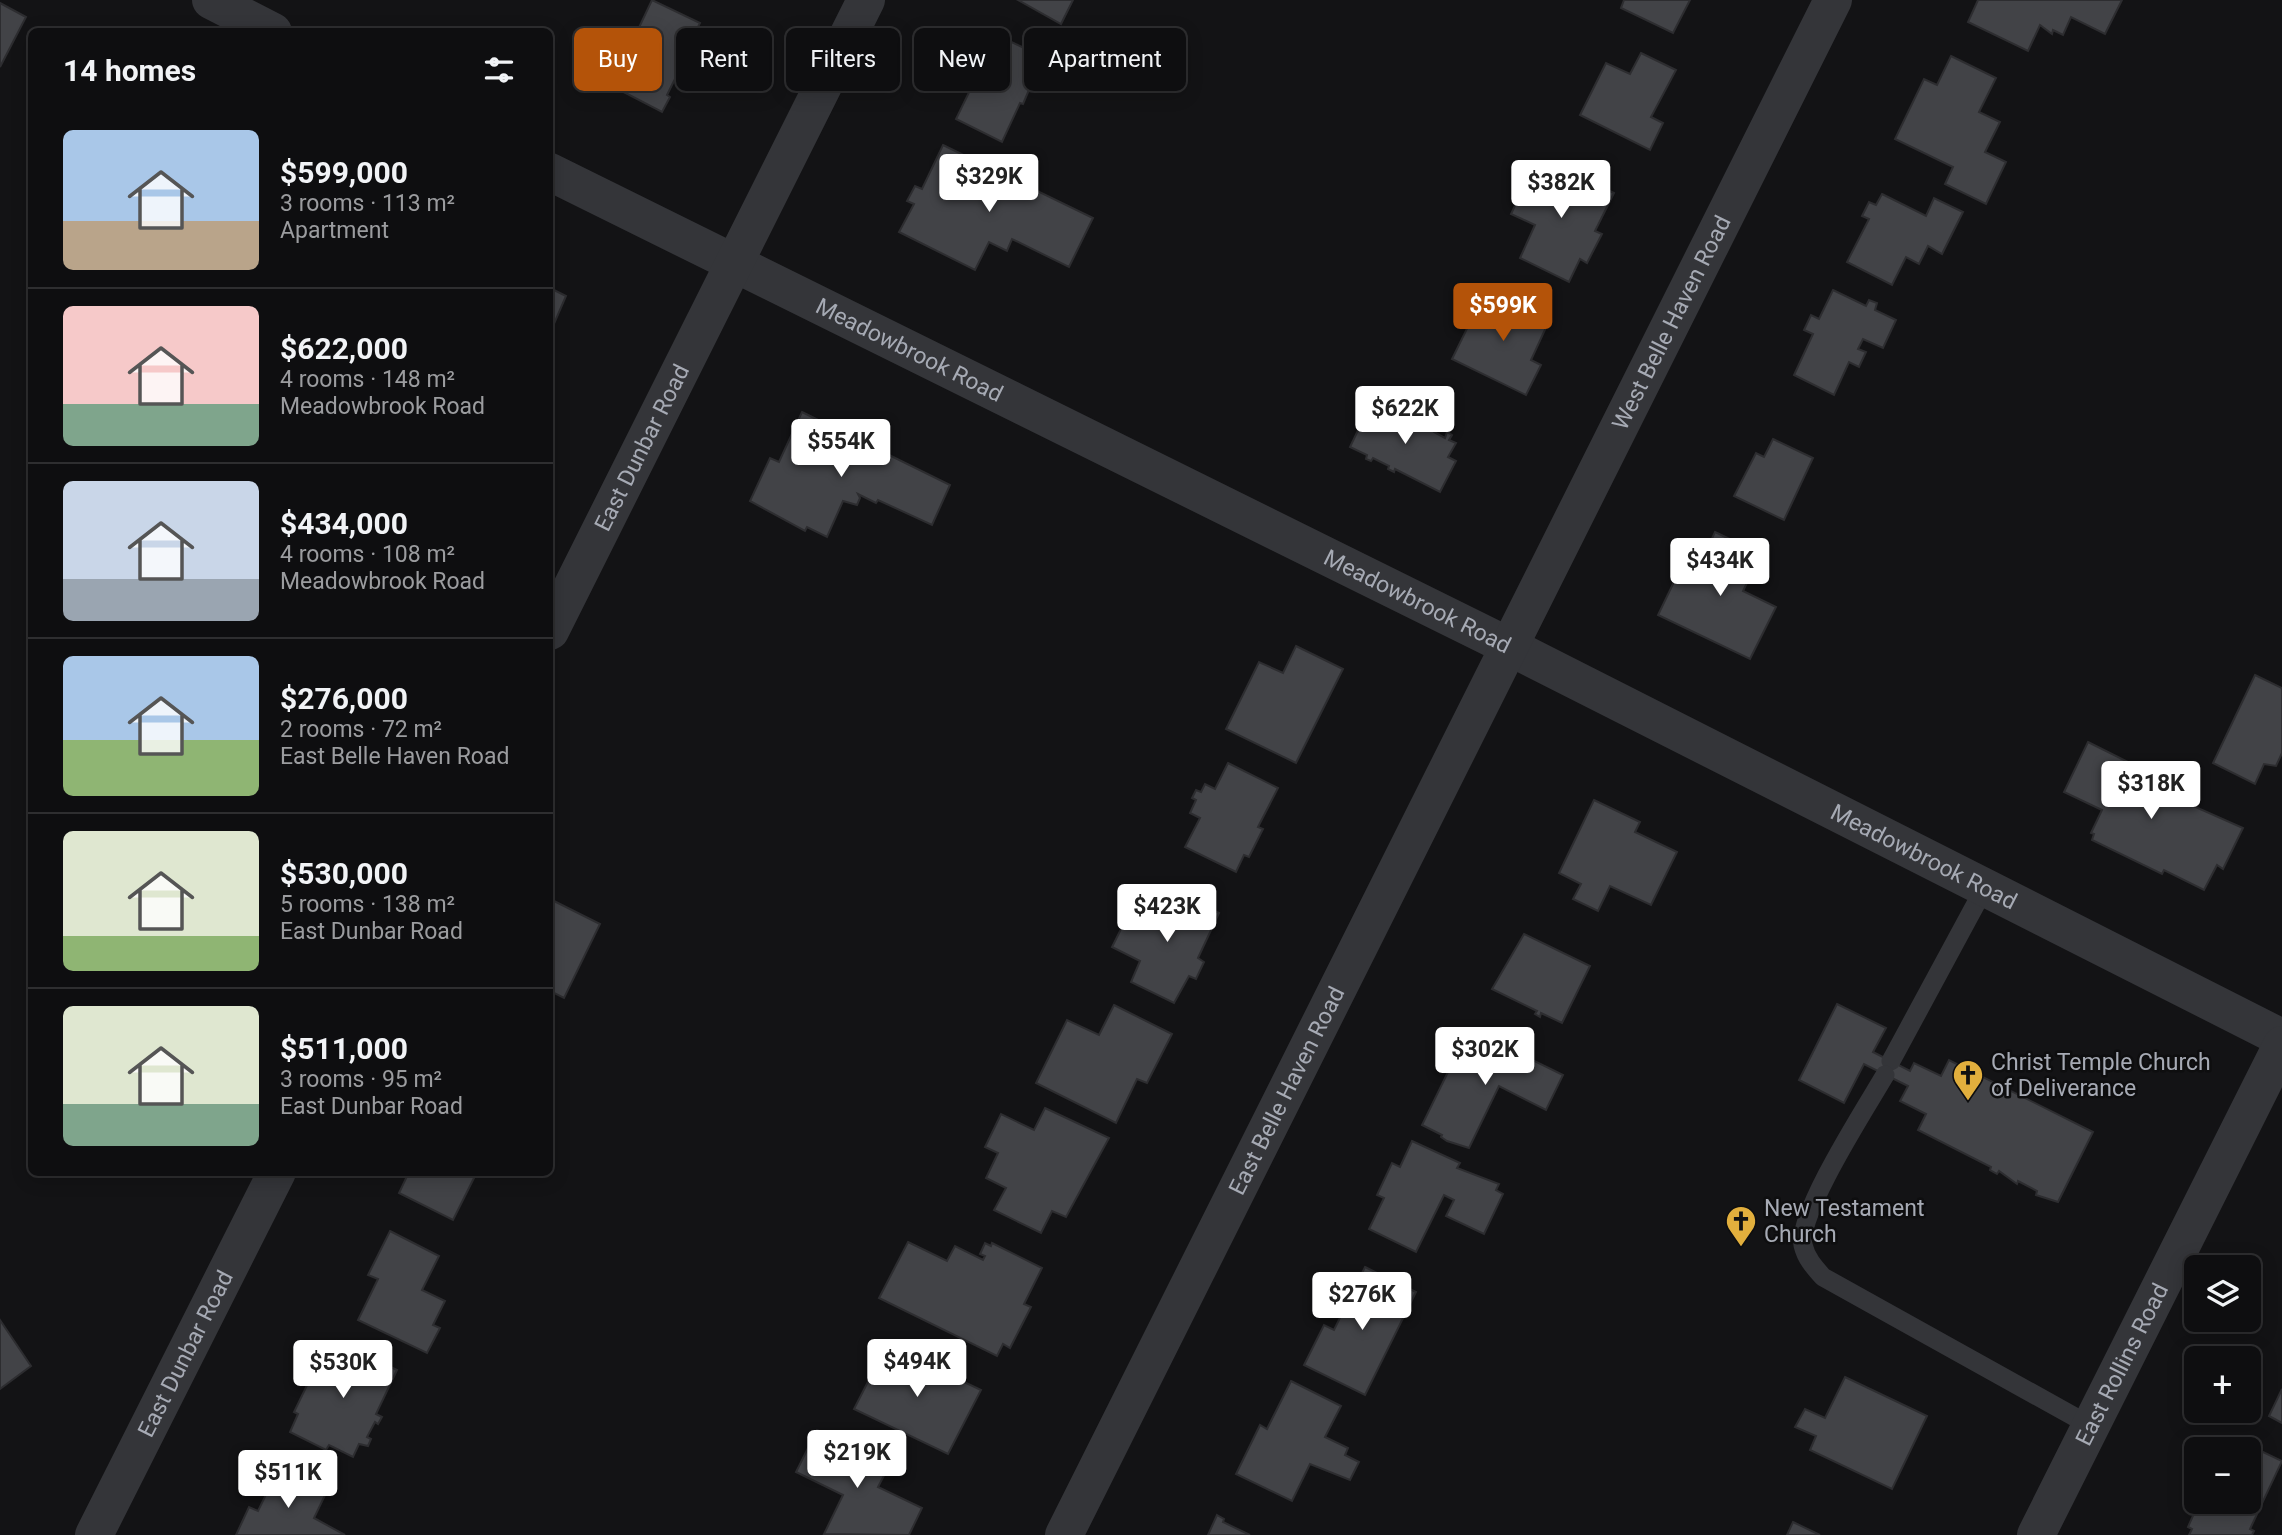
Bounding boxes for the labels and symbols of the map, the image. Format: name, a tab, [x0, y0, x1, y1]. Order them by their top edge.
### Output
pin: $329K	[940, 154, 1038, 214]
pin: $382K	[1512, 160, 1610, 220]
street label: West Belle Haven Road	[1606, 211, 1736, 434]
pin: $599K	[1454, 284, 1552, 343]
street label: Meadowbrook Road	[811, 292, 1007, 407]
street label: East Dunbar Road	[589, 360, 695, 536]
pin: $622K	[1356, 386, 1454, 446]
pin: $554K	[792, 420, 890, 479]
pin: $434K	[1671, 538, 1769, 598]
street label: Meadowbrook Road	[1320, 544, 1516, 659]
pin: $318K	[2102, 762, 2200, 821]
street label: Meadowbrook Road	[1826, 798, 2021, 915]
pin: $423K	[1118, 884, 1216, 944]
street label: East Belle Haven Road	[1223, 982, 1350, 1199]
pin: $302K	[1436, 1028, 1534, 1087]
place label: Christ Temple Church of Deliverance	[1991, 1049, 2211, 1102]
church icon: Christ Temple Church of Deliverance	[1951, 1058, 1985, 1102]
place label: New Testament Church	[1764, 1195, 1924, 1248]
church icon: New Testament Church	[1724, 1204, 1758, 1248]
street label: East Dunbar Road	[132, 1266, 239, 1441]
pin: $276K	[1313, 1272, 1411, 1332]
street label: East Rollins Road	[2070, 1279, 2174, 1450]
pin: $530K	[294, 1340, 392, 1400]
pin: $494K	[868, 1340, 966, 1399]
pin: $219K	[808, 1430, 906, 1490]
pin: $511K	[239, 1450, 337, 1510]

